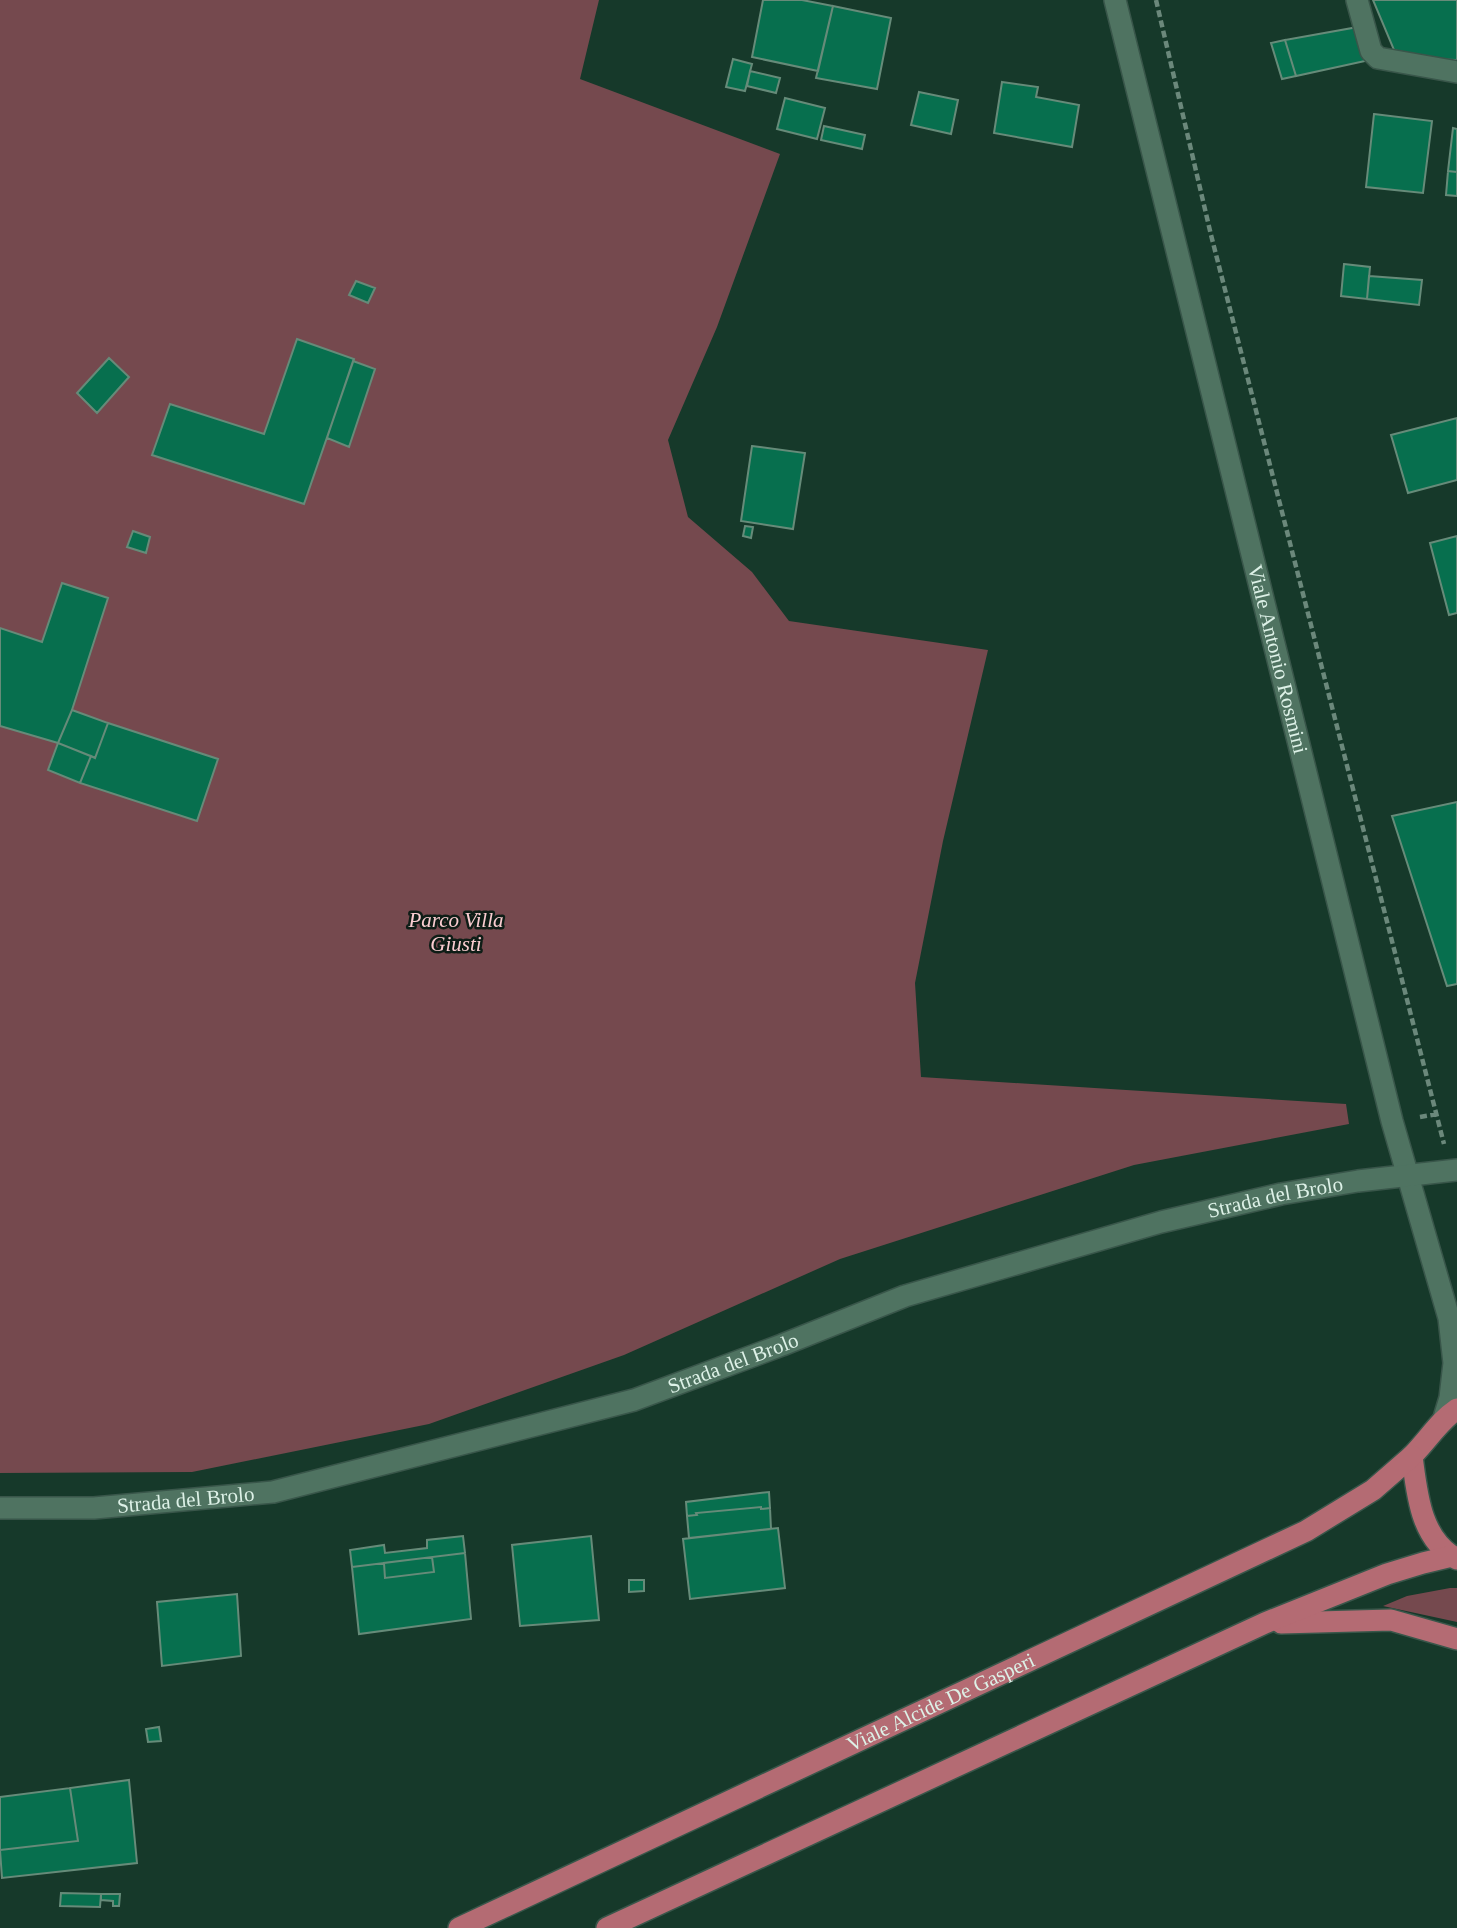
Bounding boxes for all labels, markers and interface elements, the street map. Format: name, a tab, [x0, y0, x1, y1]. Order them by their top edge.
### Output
street label: Viale Antonio Rosmini	[1243, 562, 1313, 756]
park label: Parco Villa Giusti	[407, 908, 504, 956]
street label: Strada del Brolo	[1205, 1172, 1345, 1223]
street label: Strada del Brolo	[664, 1328, 802, 1398]
street label: Strada del Brolo	[116, 1482, 255, 1518]
street label: Viale Alcide De Gasperi	[843, 1648, 1039, 1757]

